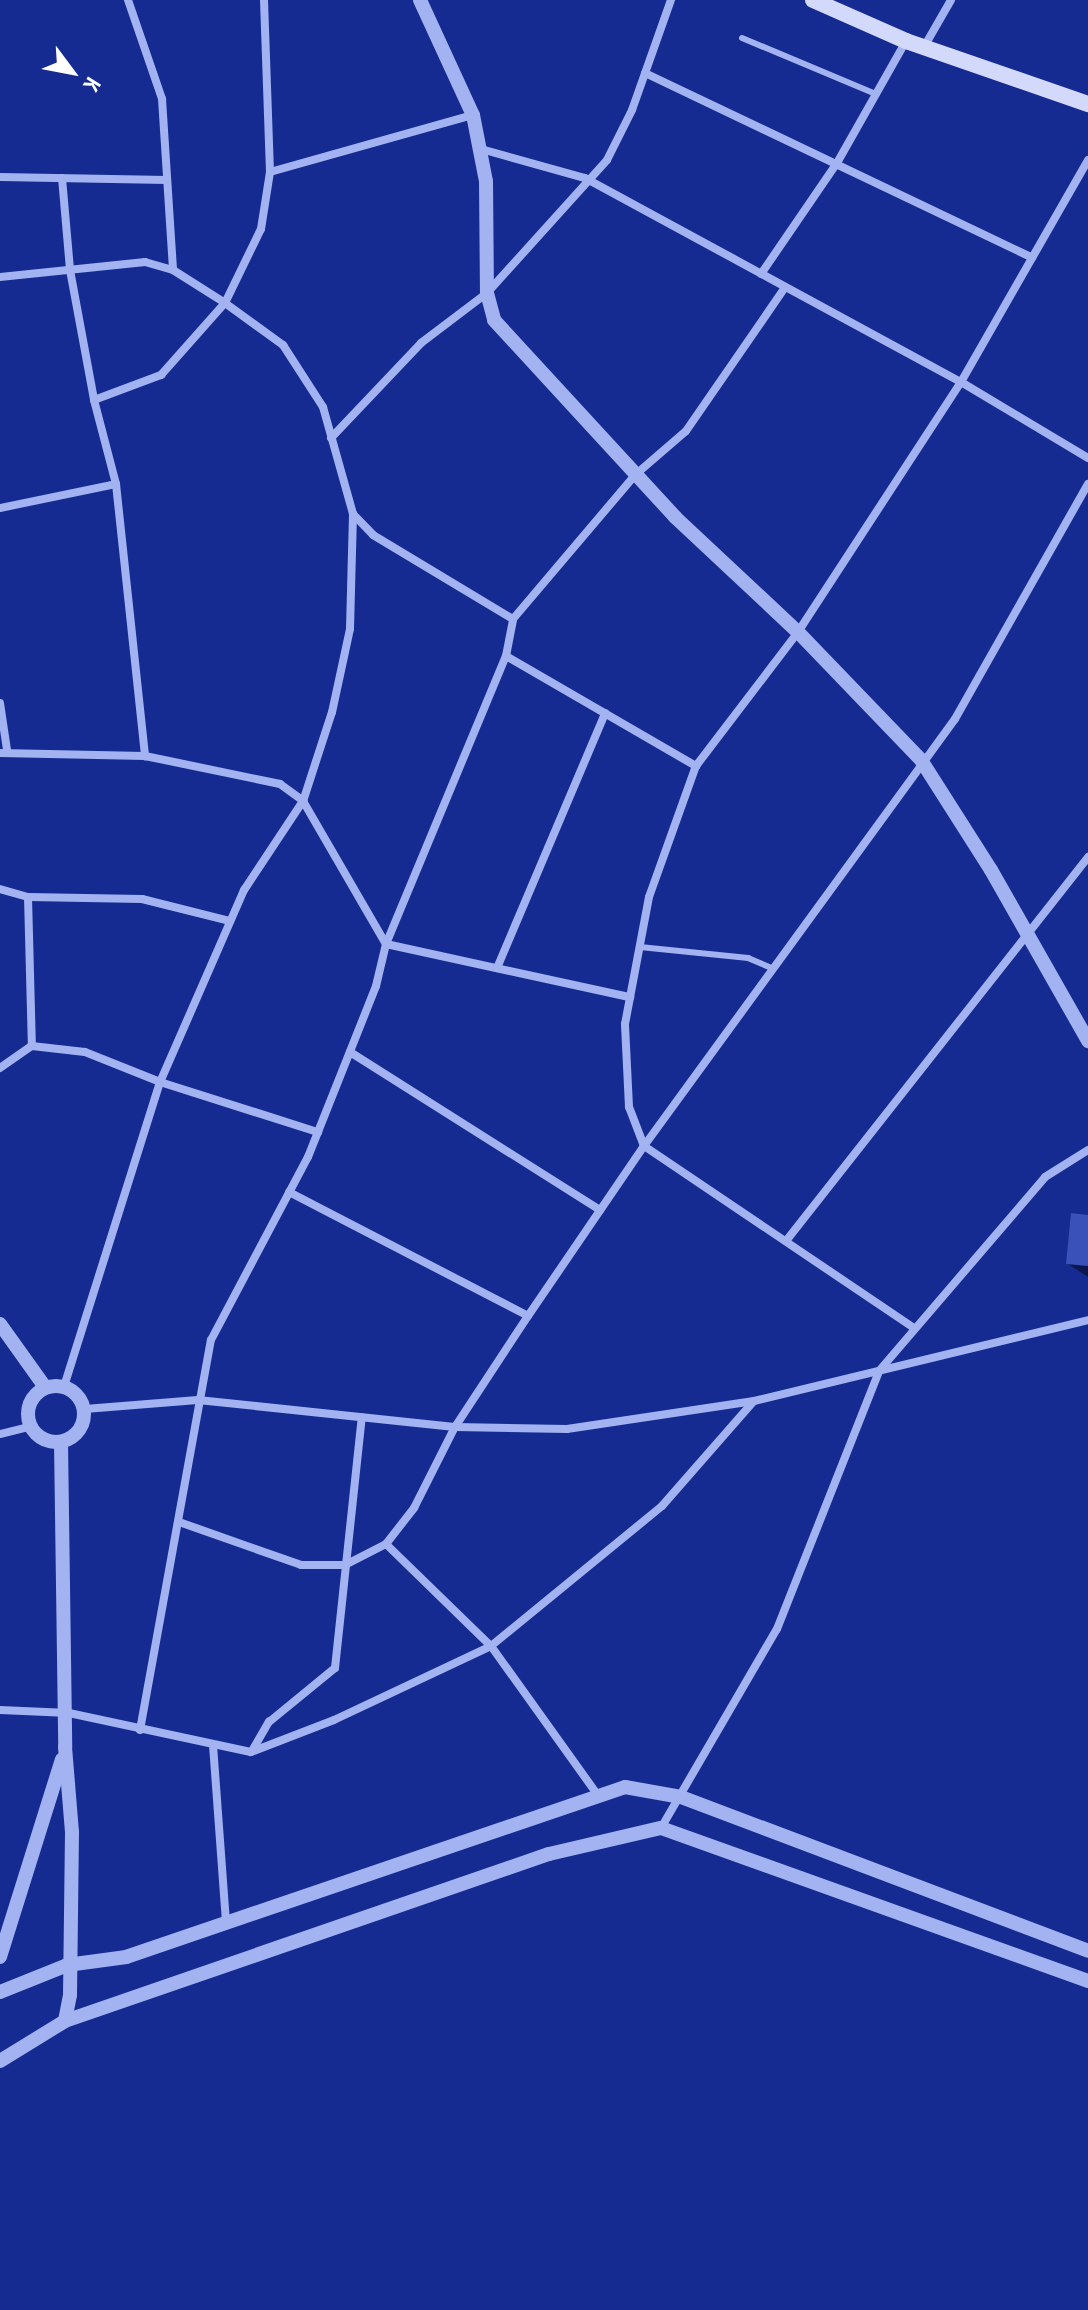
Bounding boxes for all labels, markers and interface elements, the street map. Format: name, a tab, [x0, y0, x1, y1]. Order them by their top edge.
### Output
north arrow	[32, 32, 112, 112]
text: K	[77, 72, 107, 97]

